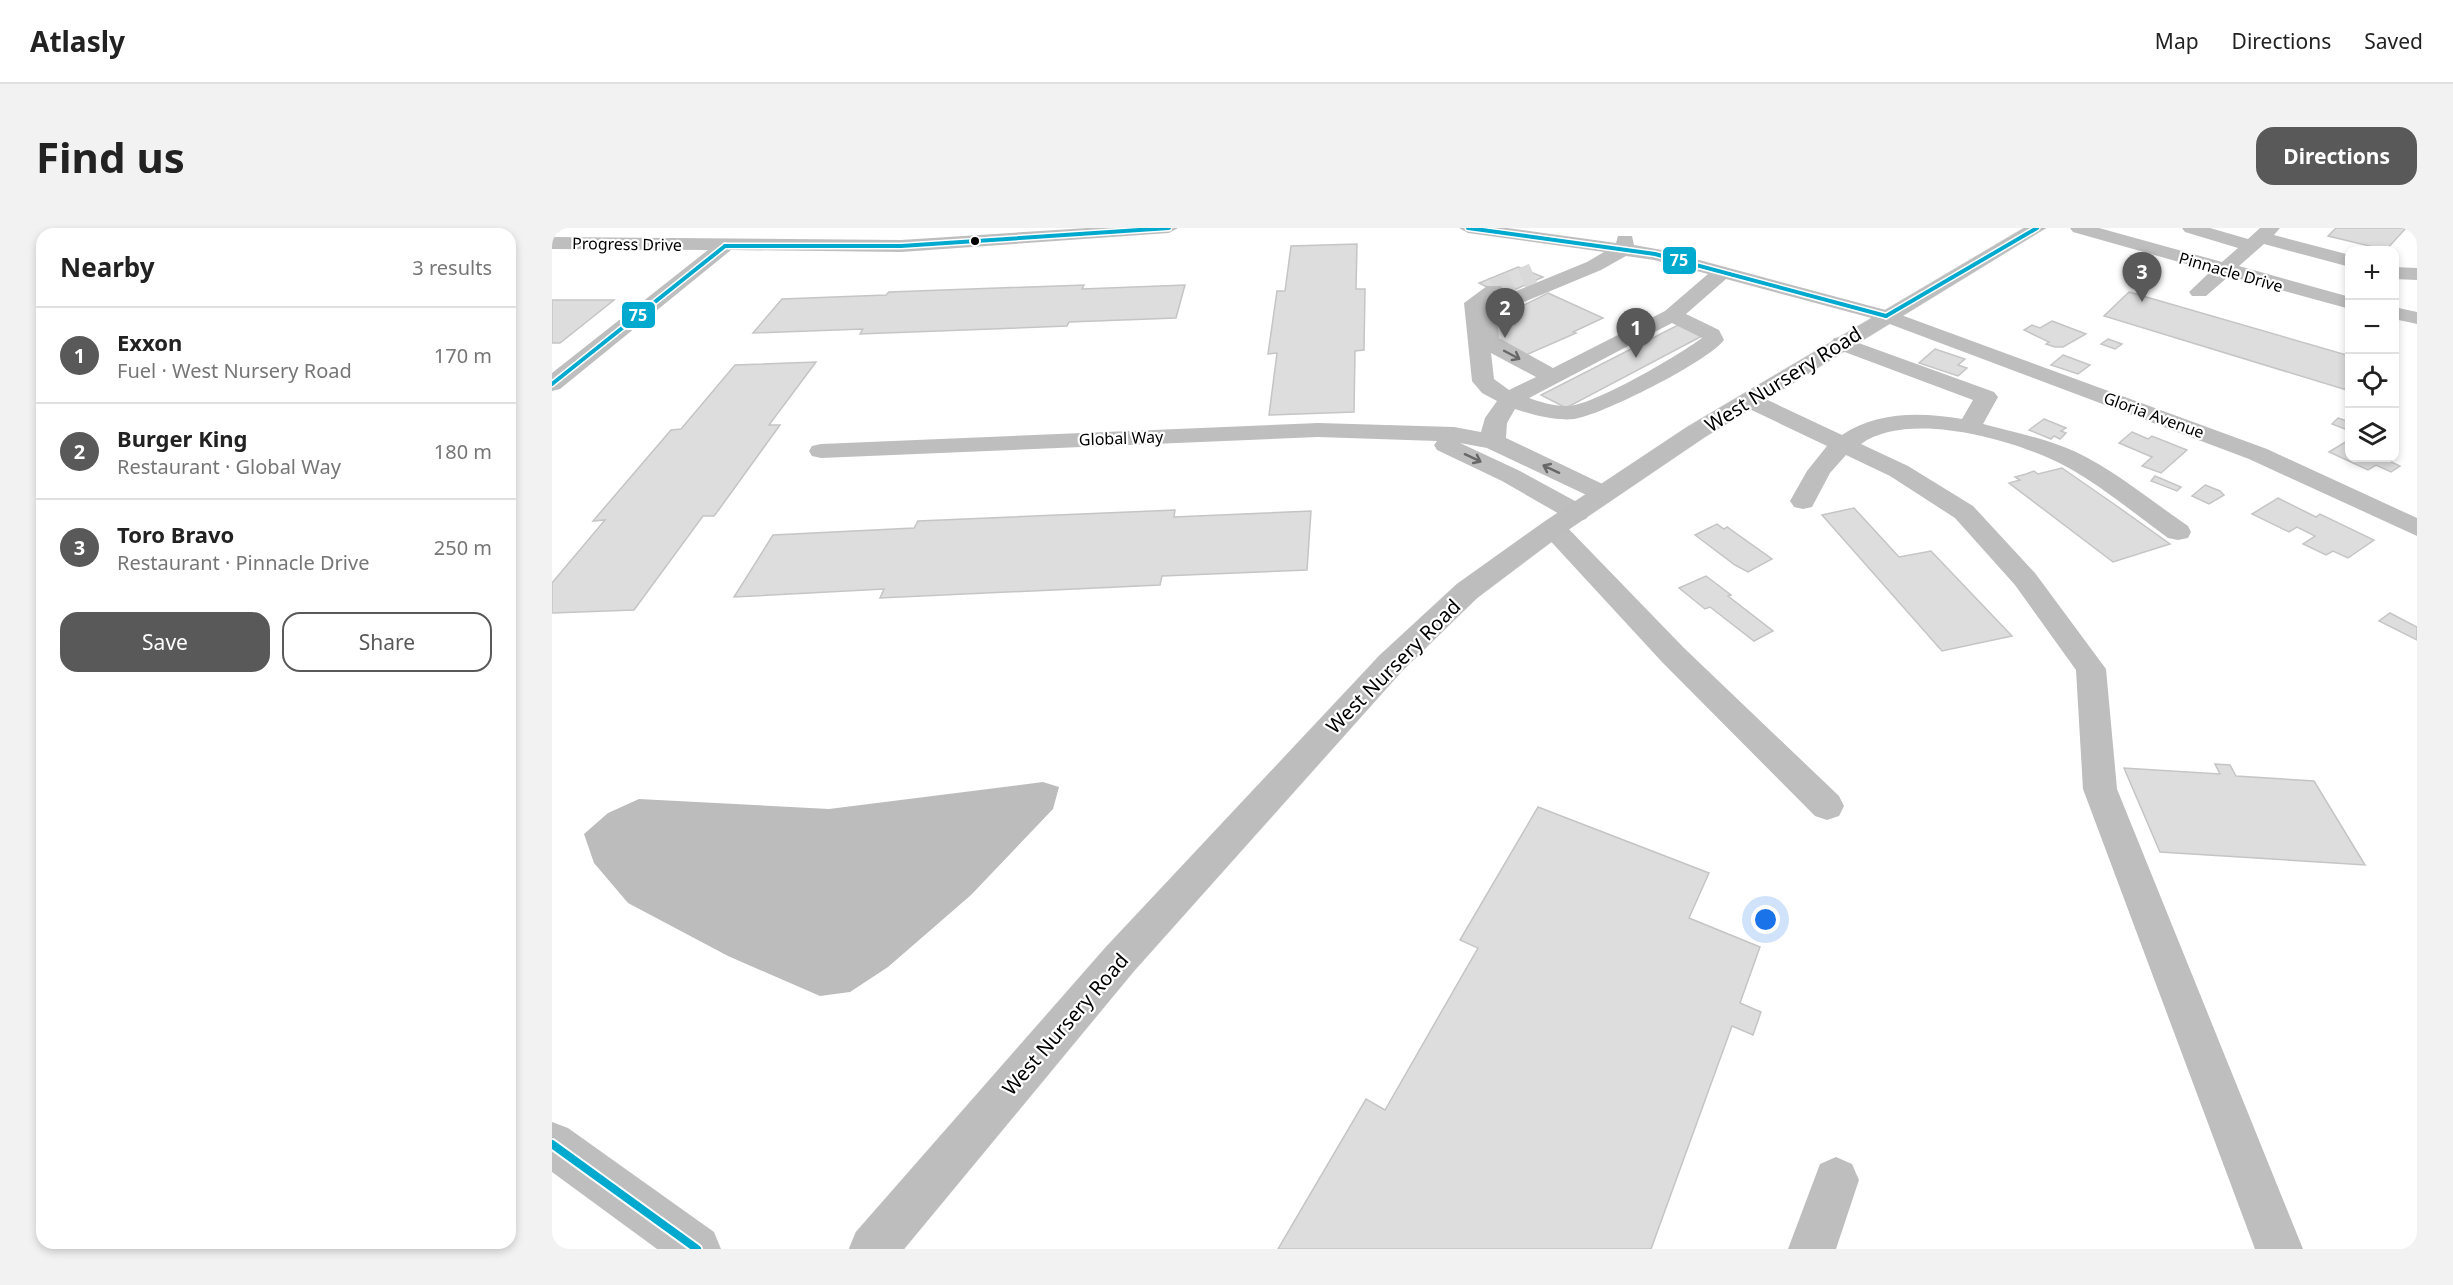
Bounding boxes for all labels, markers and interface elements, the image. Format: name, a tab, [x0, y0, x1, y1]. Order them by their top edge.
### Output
text: Atlasly	[30, 22, 125, 60]
text: Map	[2155, 27, 2199, 55]
text: Directions	[2232, 27, 2331, 55]
text: Saved	[2364, 27, 2423, 55]
button: Directions	[2256, 127, 2417, 185]
text: Find us	[36, 128, 185, 185]
street label: Progress Drive	[572, 232, 682, 256]
unlabelled marker	[969, 235, 981, 247]
line badge: 75	[1662, 246, 1697, 275]
map controls	[2345, 246, 2399, 462]
button: +	[2345, 246, 2399, 300]
street label: Pinnacle Drive	[2176, 247, 2286, 297]
text: Nearby	[60, 249, 155, 285]
text: 75	[1670, 249, 1688, 271]
pin: 3	[2122, 253, 2162, 302]
text: 3 results	[412, 254, 492, 281]
pin: 2	[1486, 288, 1524, 338]
button: −	[2345, 300, 2399, 354]
line badge: 75	[621, 301, 656, 329]
text: 75	[629, 304, 647, 326]
pin: 1	[1616, 308, 1656, 358]
street label: West Nursery Road	[1700, 320, 1866, 438]
text: Exxon	[117, 327, 182, 357]
text: 1	[74, 342, 85, 369]
text: 170 m	[434, 342, 492, 369]
one-way arrow	[1502, 350, 1520, 361]
button: locate	[2345, 354, 2399, 408]
text: Fuel · West Nursery Road	[117, 357, 352, 384]
street label: Gloria Avenue	[2101, 387, 2207, 443]
button: layers	[2345, 408, 2399, 462]
text: Burger King	[117, 423, 248, 453]
street label: Global Way	[1079, 426, 1164, 450]
text: 2	[74, 438, 85, 465]
text: 180 m	[434, 438, 492, 465]
text: Restaurant · Global Way	[117, 453, 341, 480]
one-way arrow	[1463, 453, 1481, 465]
one-way arrow	[1542, 462, 1560, 474]
text: Toro Bravo	[117, 519, 234, 549]
text: 3	[74, 534, 85, 561]
text: 250 m	[434, 534, 492, 561]
text: Restaurant · Pinnacle Drive	[117, 549, 369, 576]
street label: West Nursery Road	[1320, 593, 1466, 739]
button: Save	[60, 612, 270, 672]
button: Share	[282, 612, 492, 672]
your location	[1751, 905, 1780, 934]
street label: West Nursery Road	[996, 947, 1134, 1101]

